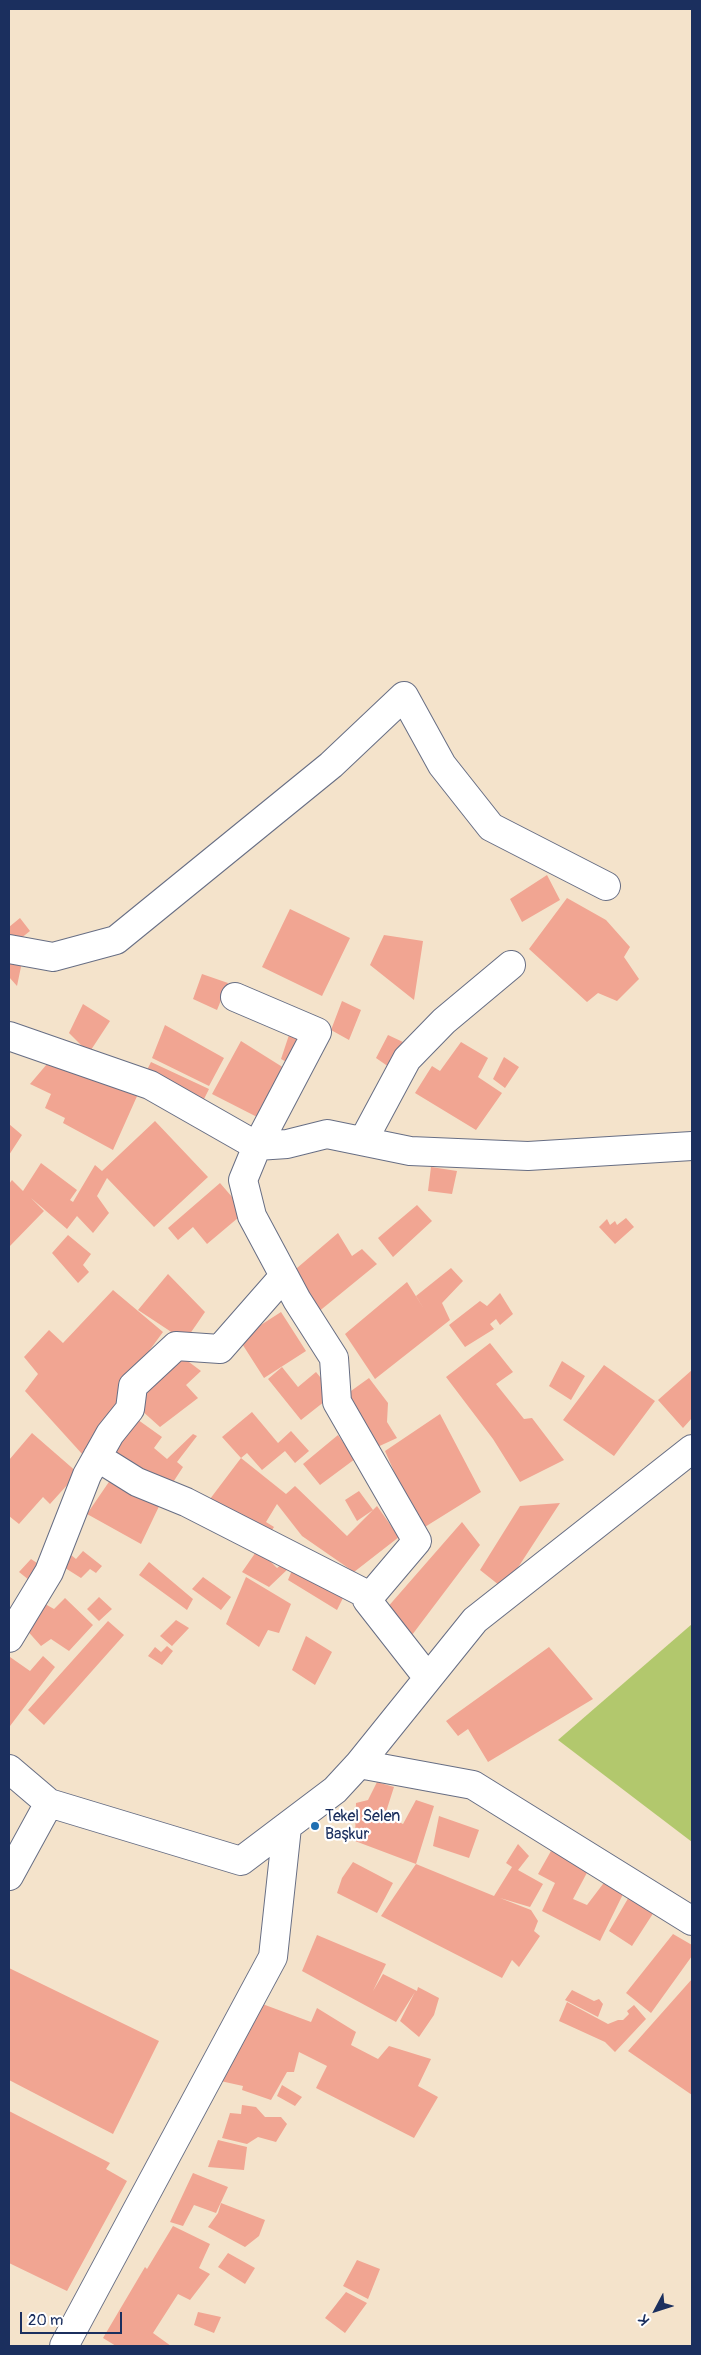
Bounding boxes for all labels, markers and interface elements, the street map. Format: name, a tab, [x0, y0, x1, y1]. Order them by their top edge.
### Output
place label: Tekel Selen Başkur	[325, 1807, 400, 1845]
marker: Tekel Selen Başkur	[309, 1820, 321, 1832]
north arrow	[631, 2285, 681, 2335]
scale bar	[22, 2302, 125, 2334]
text: 20 m	[28, 2311, 63, 2330]
text: K	[635, 2311, 653, 2329]

